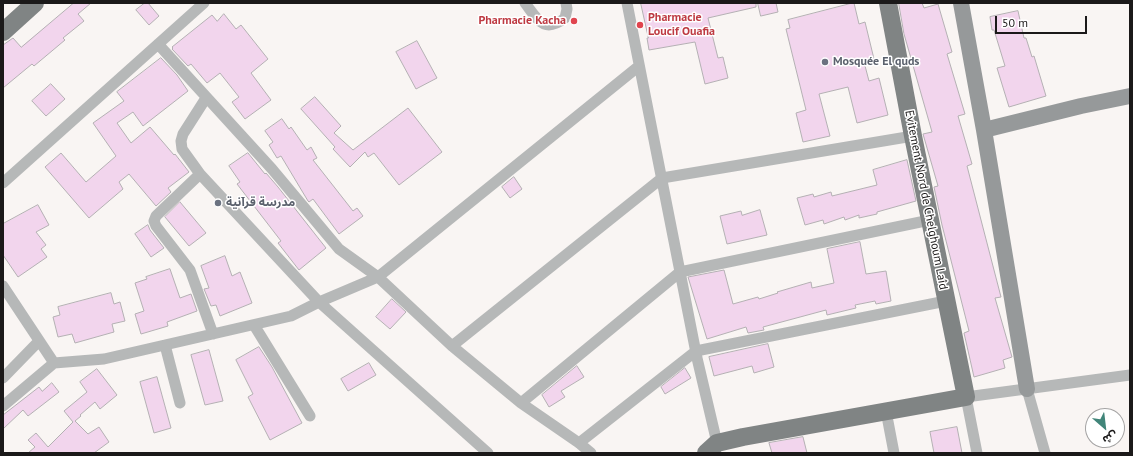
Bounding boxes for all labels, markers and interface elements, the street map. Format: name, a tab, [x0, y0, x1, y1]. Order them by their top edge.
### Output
scale bar	[997, 8, 1089, 34]
place label: Pharmacie Loucif Ouafia	[648, 11, 715, 39]
place label: Pharmacie Kacha	[478, 14, 566, 28]
text: 50 m	[1002, 15, 1028, 30]
marker: Pharmacie Kacha	[569, 16, 579, 26]
marker: Pharmacie Loucif Ouafia	[635, 20, 645, 30]
place label: Mosquée El quds	[833, 55, 919, 69]
marker: Mosquée El quds	[820, 57, 830, 67]
street label: Evitement Nord de Chelghoum Laîd	[902, 109, 950, 291]
place label: مدرسة قرآنية	[226, 196, 295, 210]
marker: مدرسة قرآنية	[213, 198, 223, 208]
north arrow	[1085, 408, 1125, 448]
text: ش	[1100, 428, 1120, 447]

